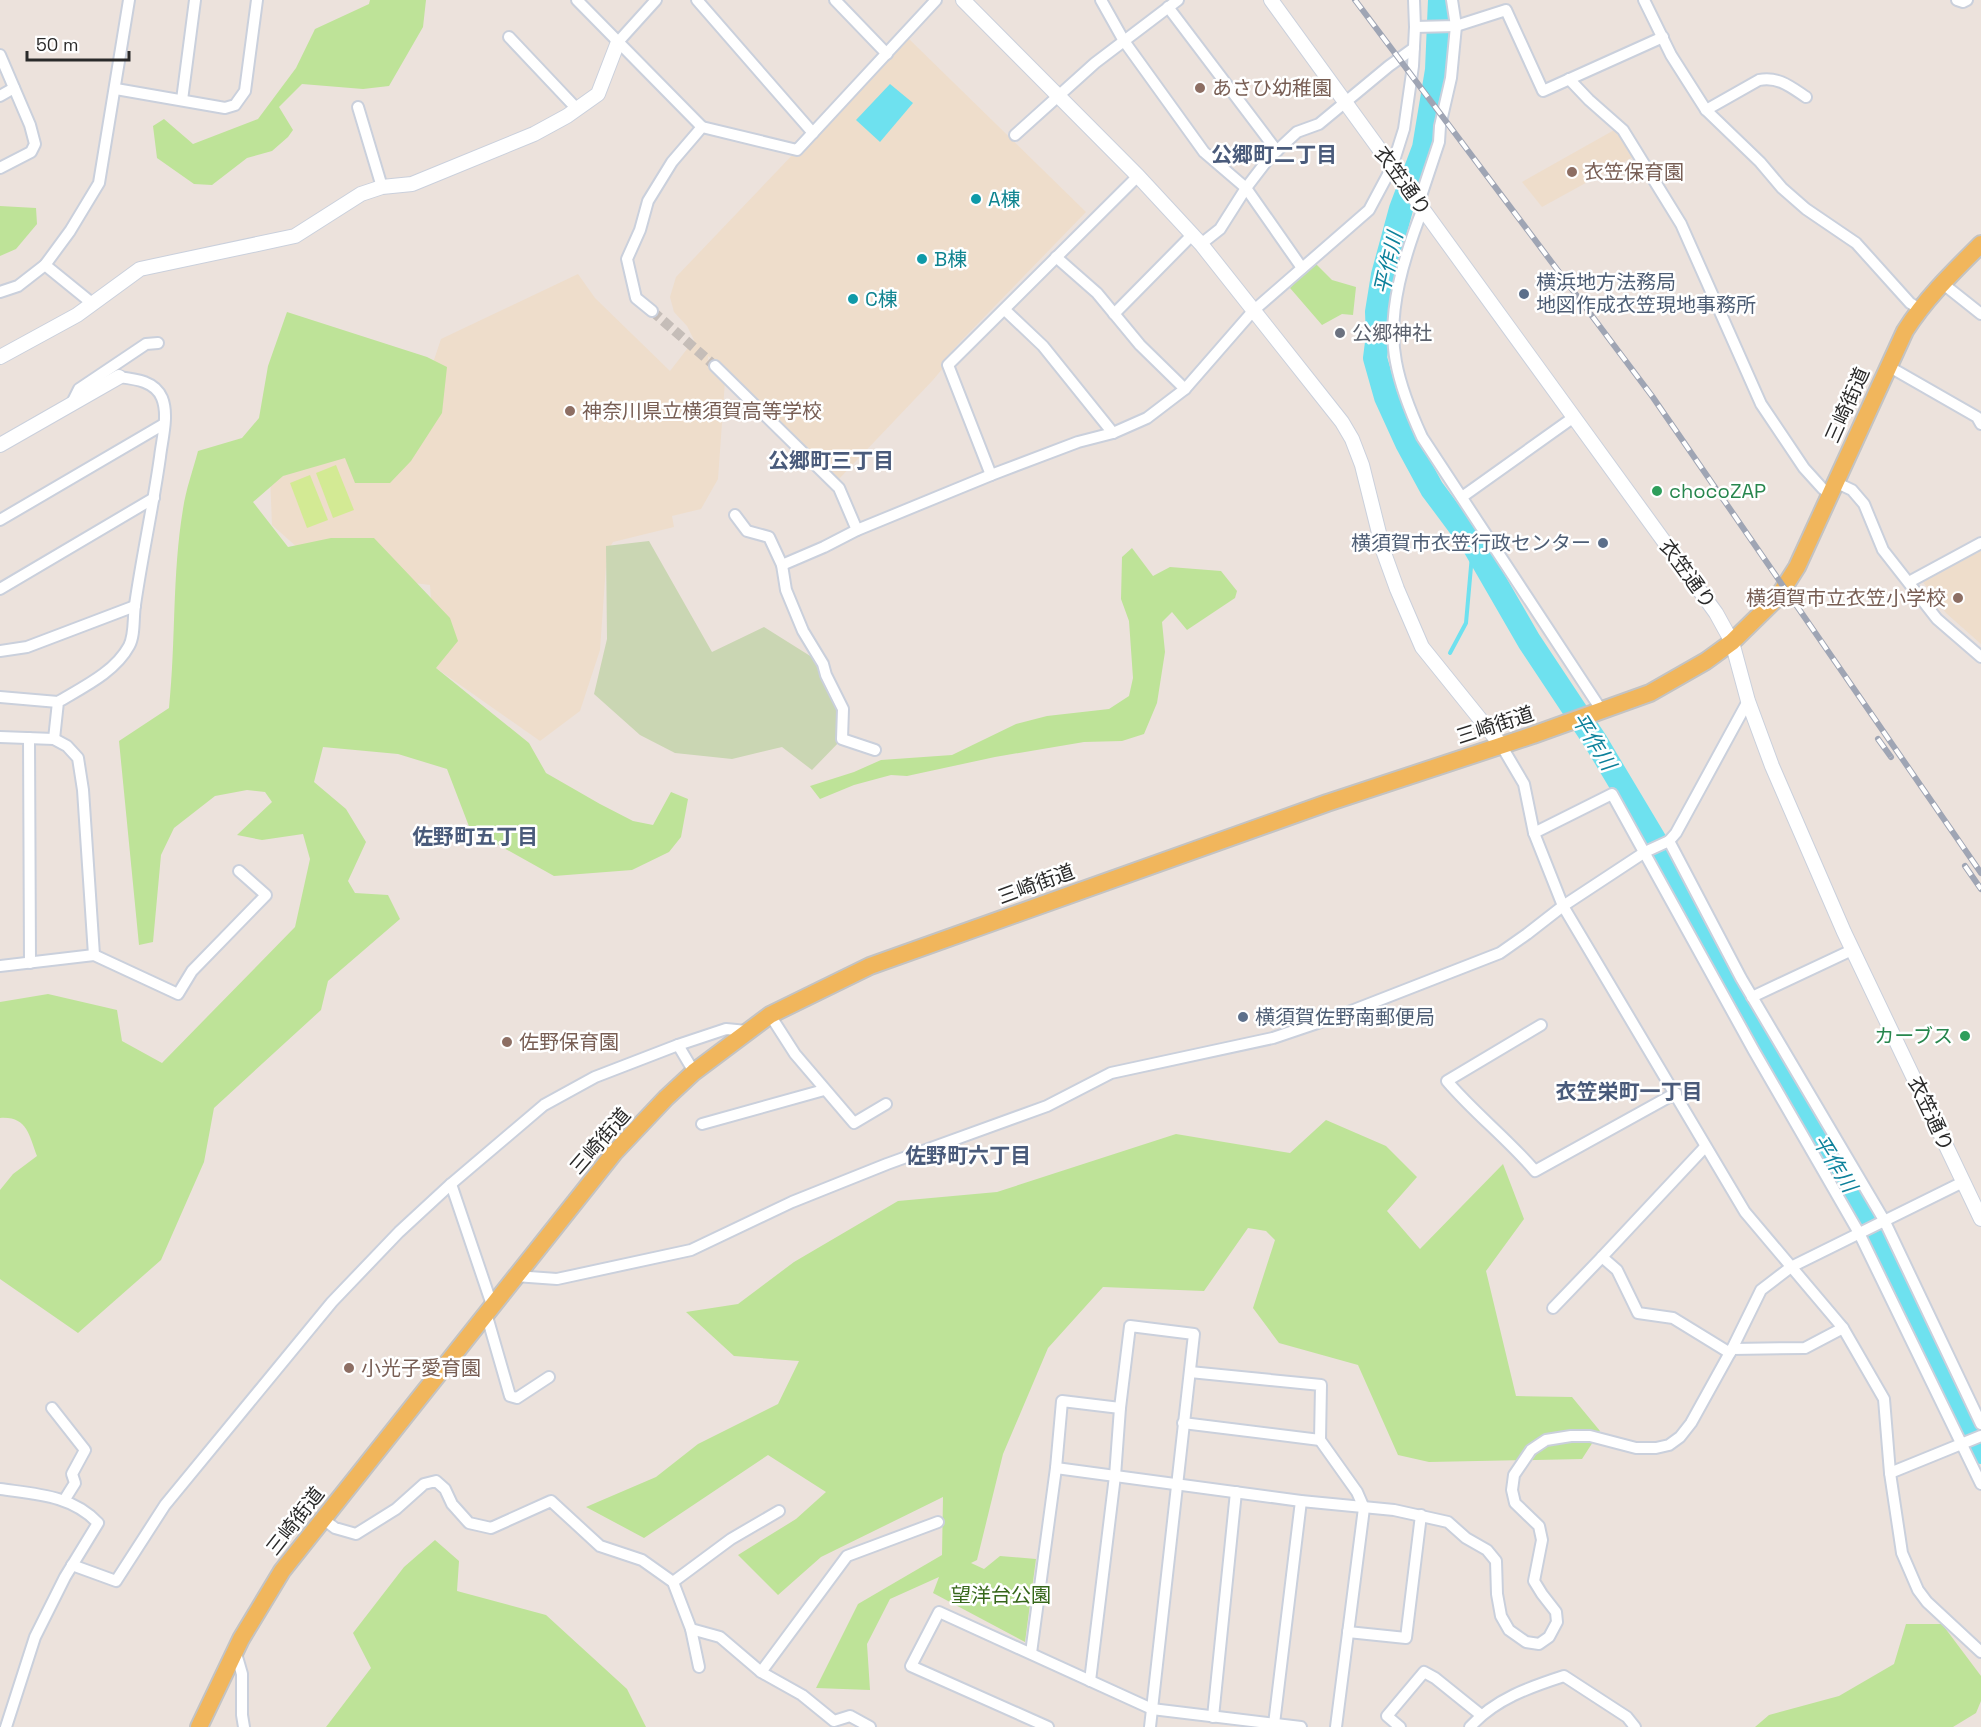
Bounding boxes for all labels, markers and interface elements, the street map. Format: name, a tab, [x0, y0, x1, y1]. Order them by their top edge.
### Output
scale bar	[27, 24, 129, 62]
text: 50 m	[36, 33, 78, 56]
place label: あさひ幼稚園	[1212, 75, 1332, 101]
marker: あさひ幼稚園	[1193, 81, 1207, 95]
district label: 公郷町二丁目	[1211, 141, 1337, 168]
street label: 衣笠通り	[1369, 141, 1437, 221]
place label: 衣笠保育園	[1584, 159, 1684, 185]
marker: 衣笠保育園	[1565, 165, 1579, 179]
place label: A棟	[988, 186, 1021, 212]
marker: A棟	[969, 192, 983, 206]
water label: 平作川	[1368, 227, 1409, 297]
place label: B棟	[934, 246, 967, 272]
marker: B棟	[915, 252, 929, 266]
place label: 横浜地方法務局 地図作成衣笠現地事務所	[1536, 269, 1756, 318]
place label: C棟	[865, 286, 898, 312]
marker: 横浜地方法務局 地図作成衣笠現地事務所	[1517, 287, 1531, 301]
marker: C棟	[846, 292, 860, 306]
place label: 公郷神社	[1352, 320, 1432, 346]
marker: 公郷神社	[1333, 326, 1347, 340]
street label: 三崎街道	[1819, 363, 1875, 447]
place label: 神奈川県立横須賀高等学校	[582, 398, 822, 424]
marker: 神奈川県立横須賀高等学校	[563, 404, 577, 418]
district label: 公郷町三丁目	[768, 447, 894, 474]
place label: chocoZAP	[1669, 478, 1766, 504]
marker: chocoZAP	[1650, 484, 1664, 498]
place label: 横須賀市衣笠行政センター	[1351, 530, 1591, 556]
street label: 衣笠通り	[1654, 534, 1722, 614]
marker: 横須賀市衣笠行政センター	[1596, 536, 1610, 550]
place label: 横須賀市立衣笠小学校	[1746, 585, 1946, 611]
marker: 横須賀市立衣笠小学校	[1951, 591, 1965, 605]
street label: 三崎街道	[1453, 700, 1537, 750]
water label: 平作川	[1566, 707, 1623, 777]
district label: 佐野町五丁目	[412, 823, 538, 850]
street label: 三崎街道	[994, 858, 1078, 910]
place label: 横須賀佐野南郵便局	[1255, 1004, 1435, 1030]
marker: 横須賀佐野南郵便局	[1236, 1010, 1250, 1024]
place label: カーブス	[1874, 1023, 1953, 1049]
place label: 佐野保育園	[519, 1029, 619, 1055]
marker: カーブス	[1958, 1029, 1972, 1043]
marker: 佐野保育園	[500, 1035, 514, 1049]
street label: 衣笠通り	[1902, 1072, 1960, 1156]
district label: 衣笠栄町一丁目	[1556, 1078, 1703, 1105]
street label: 三崎街道	[564, 1102, 636, 1180]
water label: 平作川	[1807, 1129, 1864, 1199]
district label: 佐野町六丁目	[905, 1142, 1031, 1169]
place label: 小光子愛育園	[361, 1355, 481, 1381]
marker: 小光子愛育園	[342, 1361, 356, 1375]
street label: 三崎街道	[260, 1481, 330, 1561]
park label: 望洋台公園	[951, 1582, 1051, 1608]

